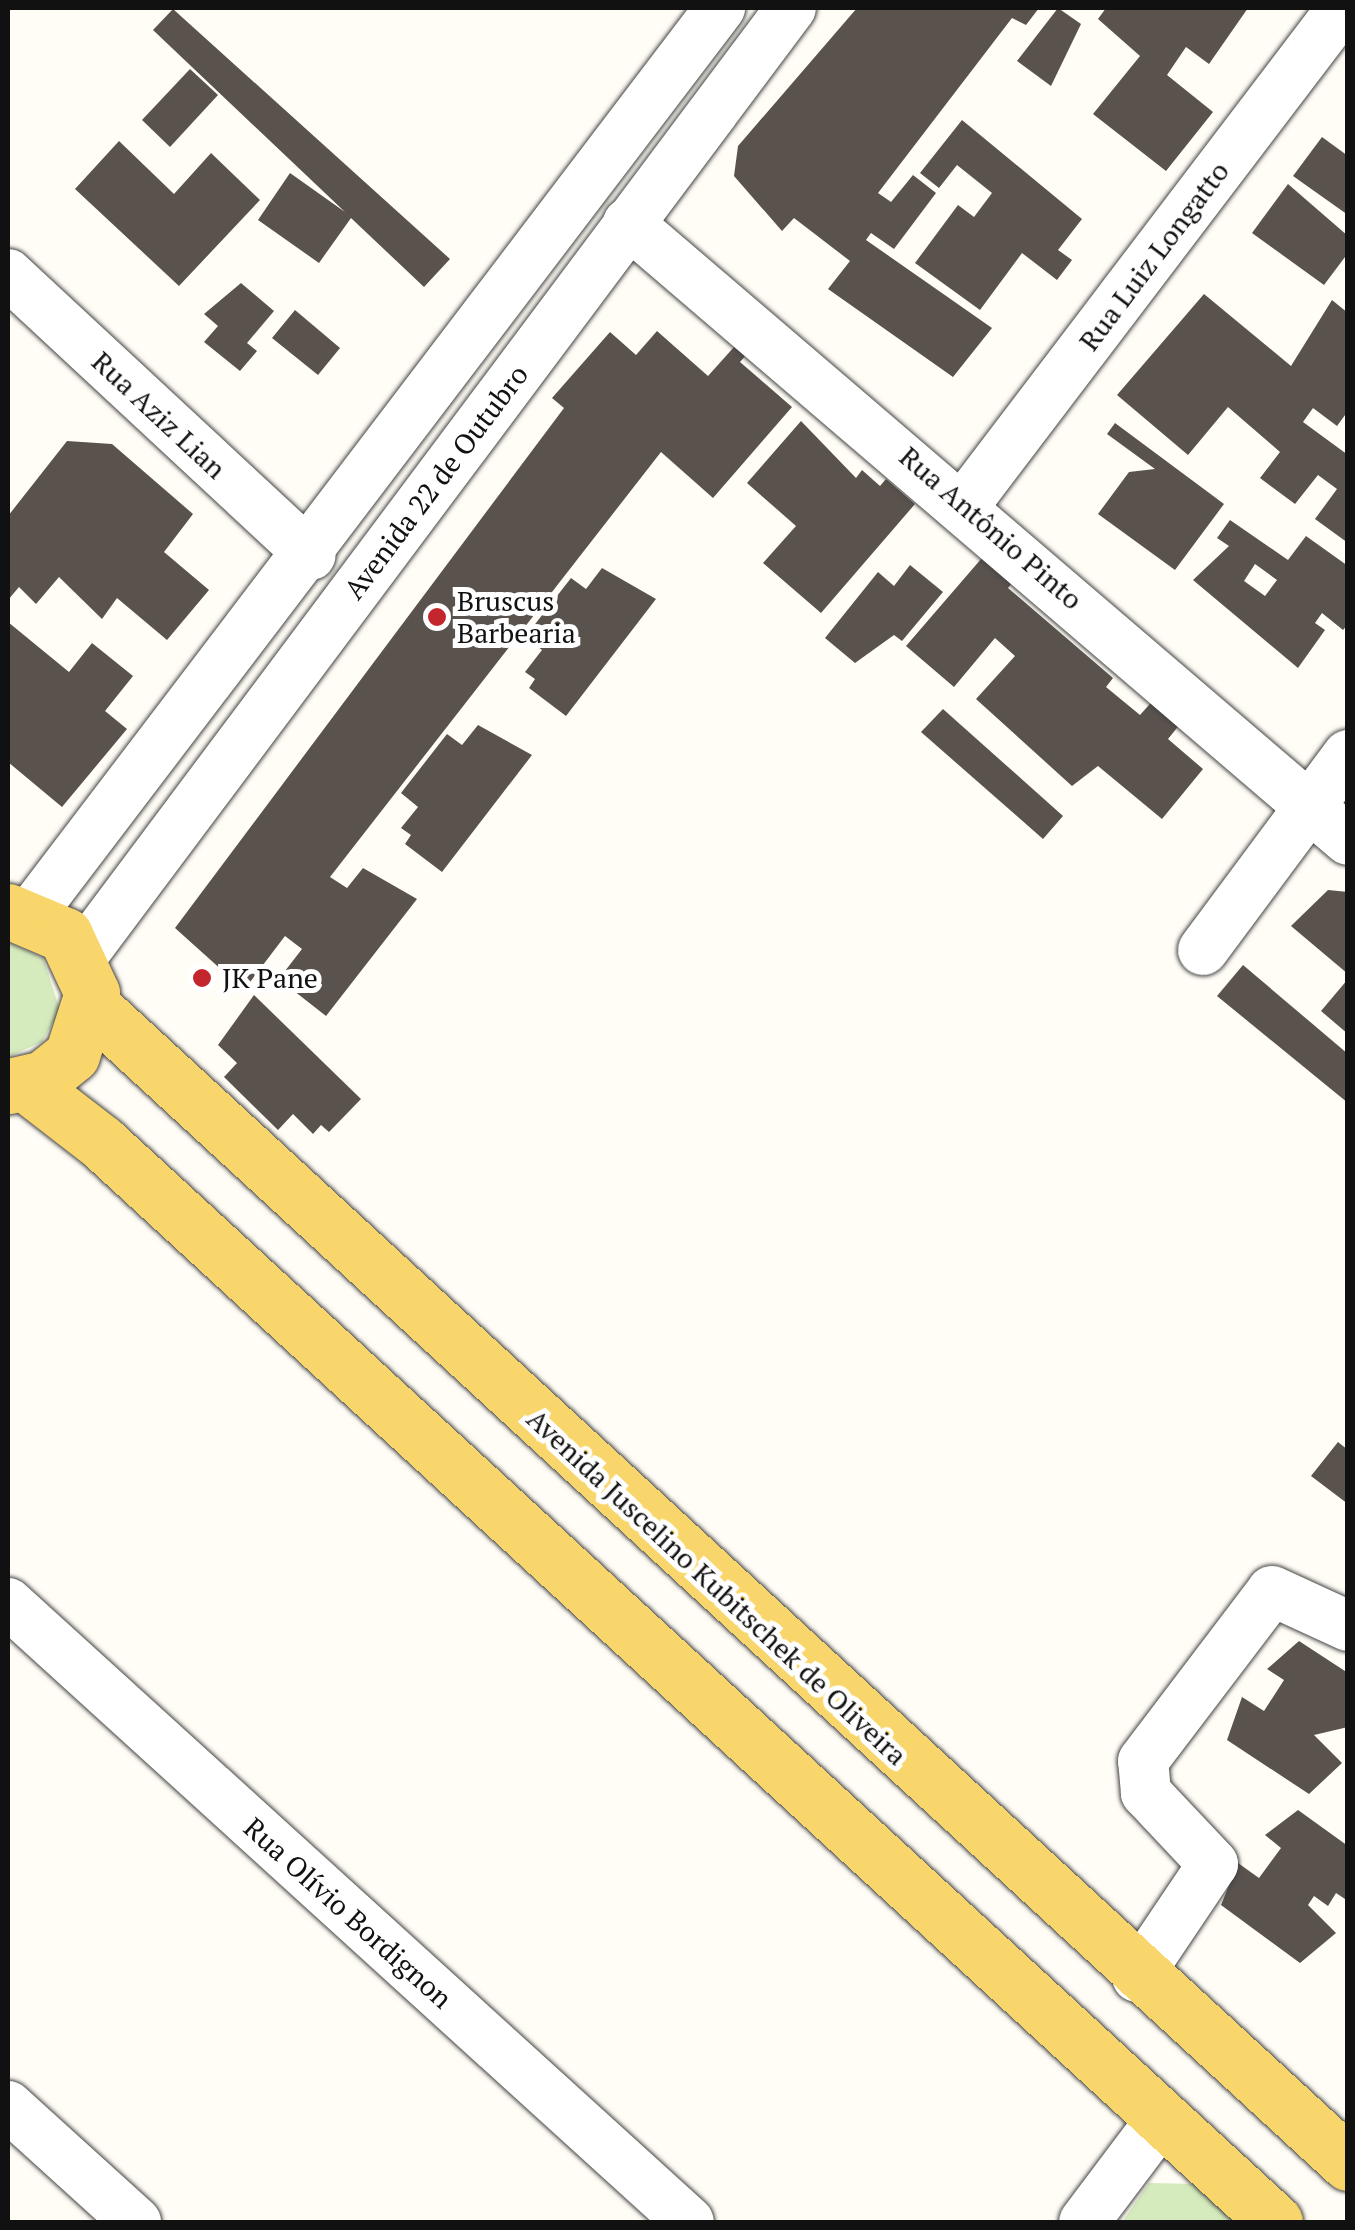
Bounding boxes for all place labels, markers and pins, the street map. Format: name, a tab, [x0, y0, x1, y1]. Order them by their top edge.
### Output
place label: Bruscus Barbearia	[457, 584, 576, 650]
marker: Bruscus Barbearia	[426, 606, 448, 628]
place label: JK Pane	[222, 961, 318, 995]
marker: JK Pane	[191, 967, 213, 989]

